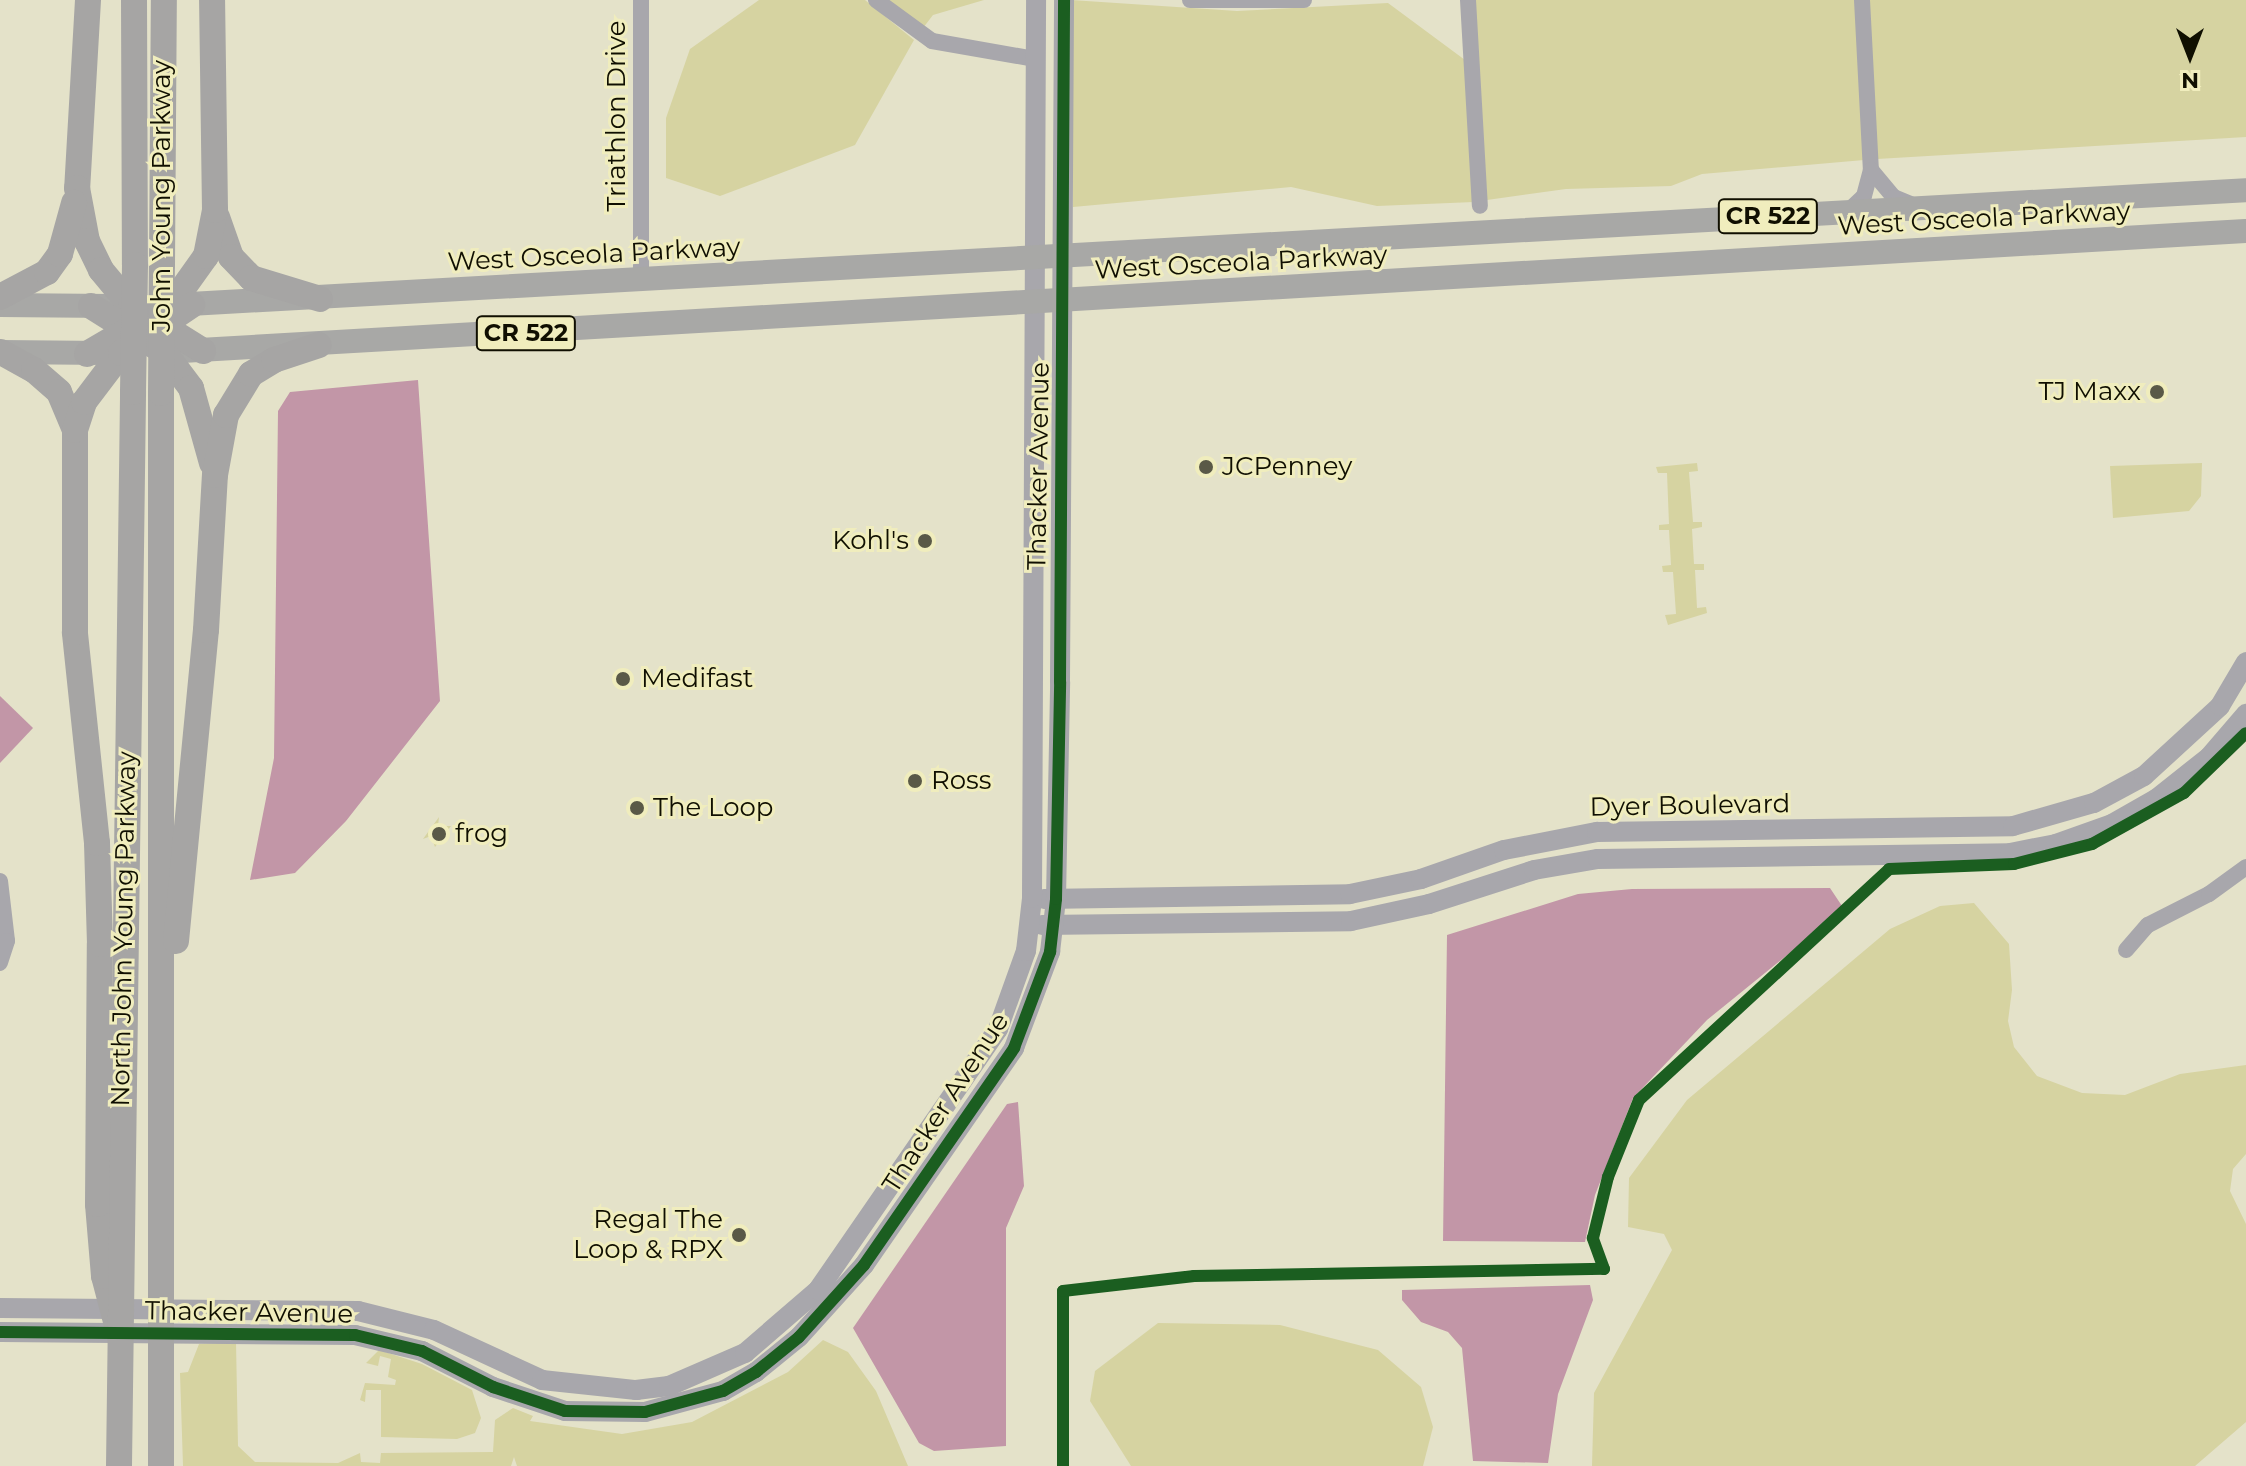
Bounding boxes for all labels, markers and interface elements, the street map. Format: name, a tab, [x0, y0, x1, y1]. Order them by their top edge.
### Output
north arrow	[2150, 16, 2230, 96]
street label: Triathlon Drive	[601, 20, 633, 212]
street label: John Young Parkway	[146, 60, 178, 332]
text: N	[2181, 67, 2199, 94]
road number: CR 522	[1716, 196, 1820, 236]
street label: West Osceola Parkway	[1837, 196, 2131, 242]
street label: West Osceola Parkway	[447, 232, 741, 278]
street label: West Osceola Parkway	[1094, 240, 1388, 286]
road number: CR 522	[474, 313, 578, 353]
street label: Thacker Avenue	[1022, 362, 1056, 570]
place label: TJ Maxx	[2039, 376, 2141, 408]
marker: TJ Maxx	[2148, 383, 2166, 401]
place label: JCPenney	[1222, 451, 1352, 483]
marker: JCPenney	[1197, 458, 1215, 476]
place label: Kohl's	[832, 525, 909, 557]
marker: Kohl's	[916, 532, 934, 550]
place label: Medifast	[641, 663, 753, 695]
marker: Medifast	[612, 668, 634, 690]
street label: North John Young Parkway	[105, 751, 143, 1107]
place label: Ross	[931, 765, 991, 797]
marker: Ross	[906, 772, 924, 790]
street label: Dyer Boulevard	[1589, 789, 1791, 823]
place label: The Loop	[653, 792, 773, 824]
marker: The Loop	[628, 799, 646, 817]
place label: frog	[455, 818, 508, 850]
marker: frog	[430, 825, 448, 843]
street label: Thacker Avenue	[876, 1007, 1016, 1199]
place label: Regal The Loop & RPX	[573, 1204, 723, 1266]
marker: Regal The Loop & RPX	[730, 1226, 748, 1244]
street label: Thacker Avenue	[145, 1296, 353, 1330]

